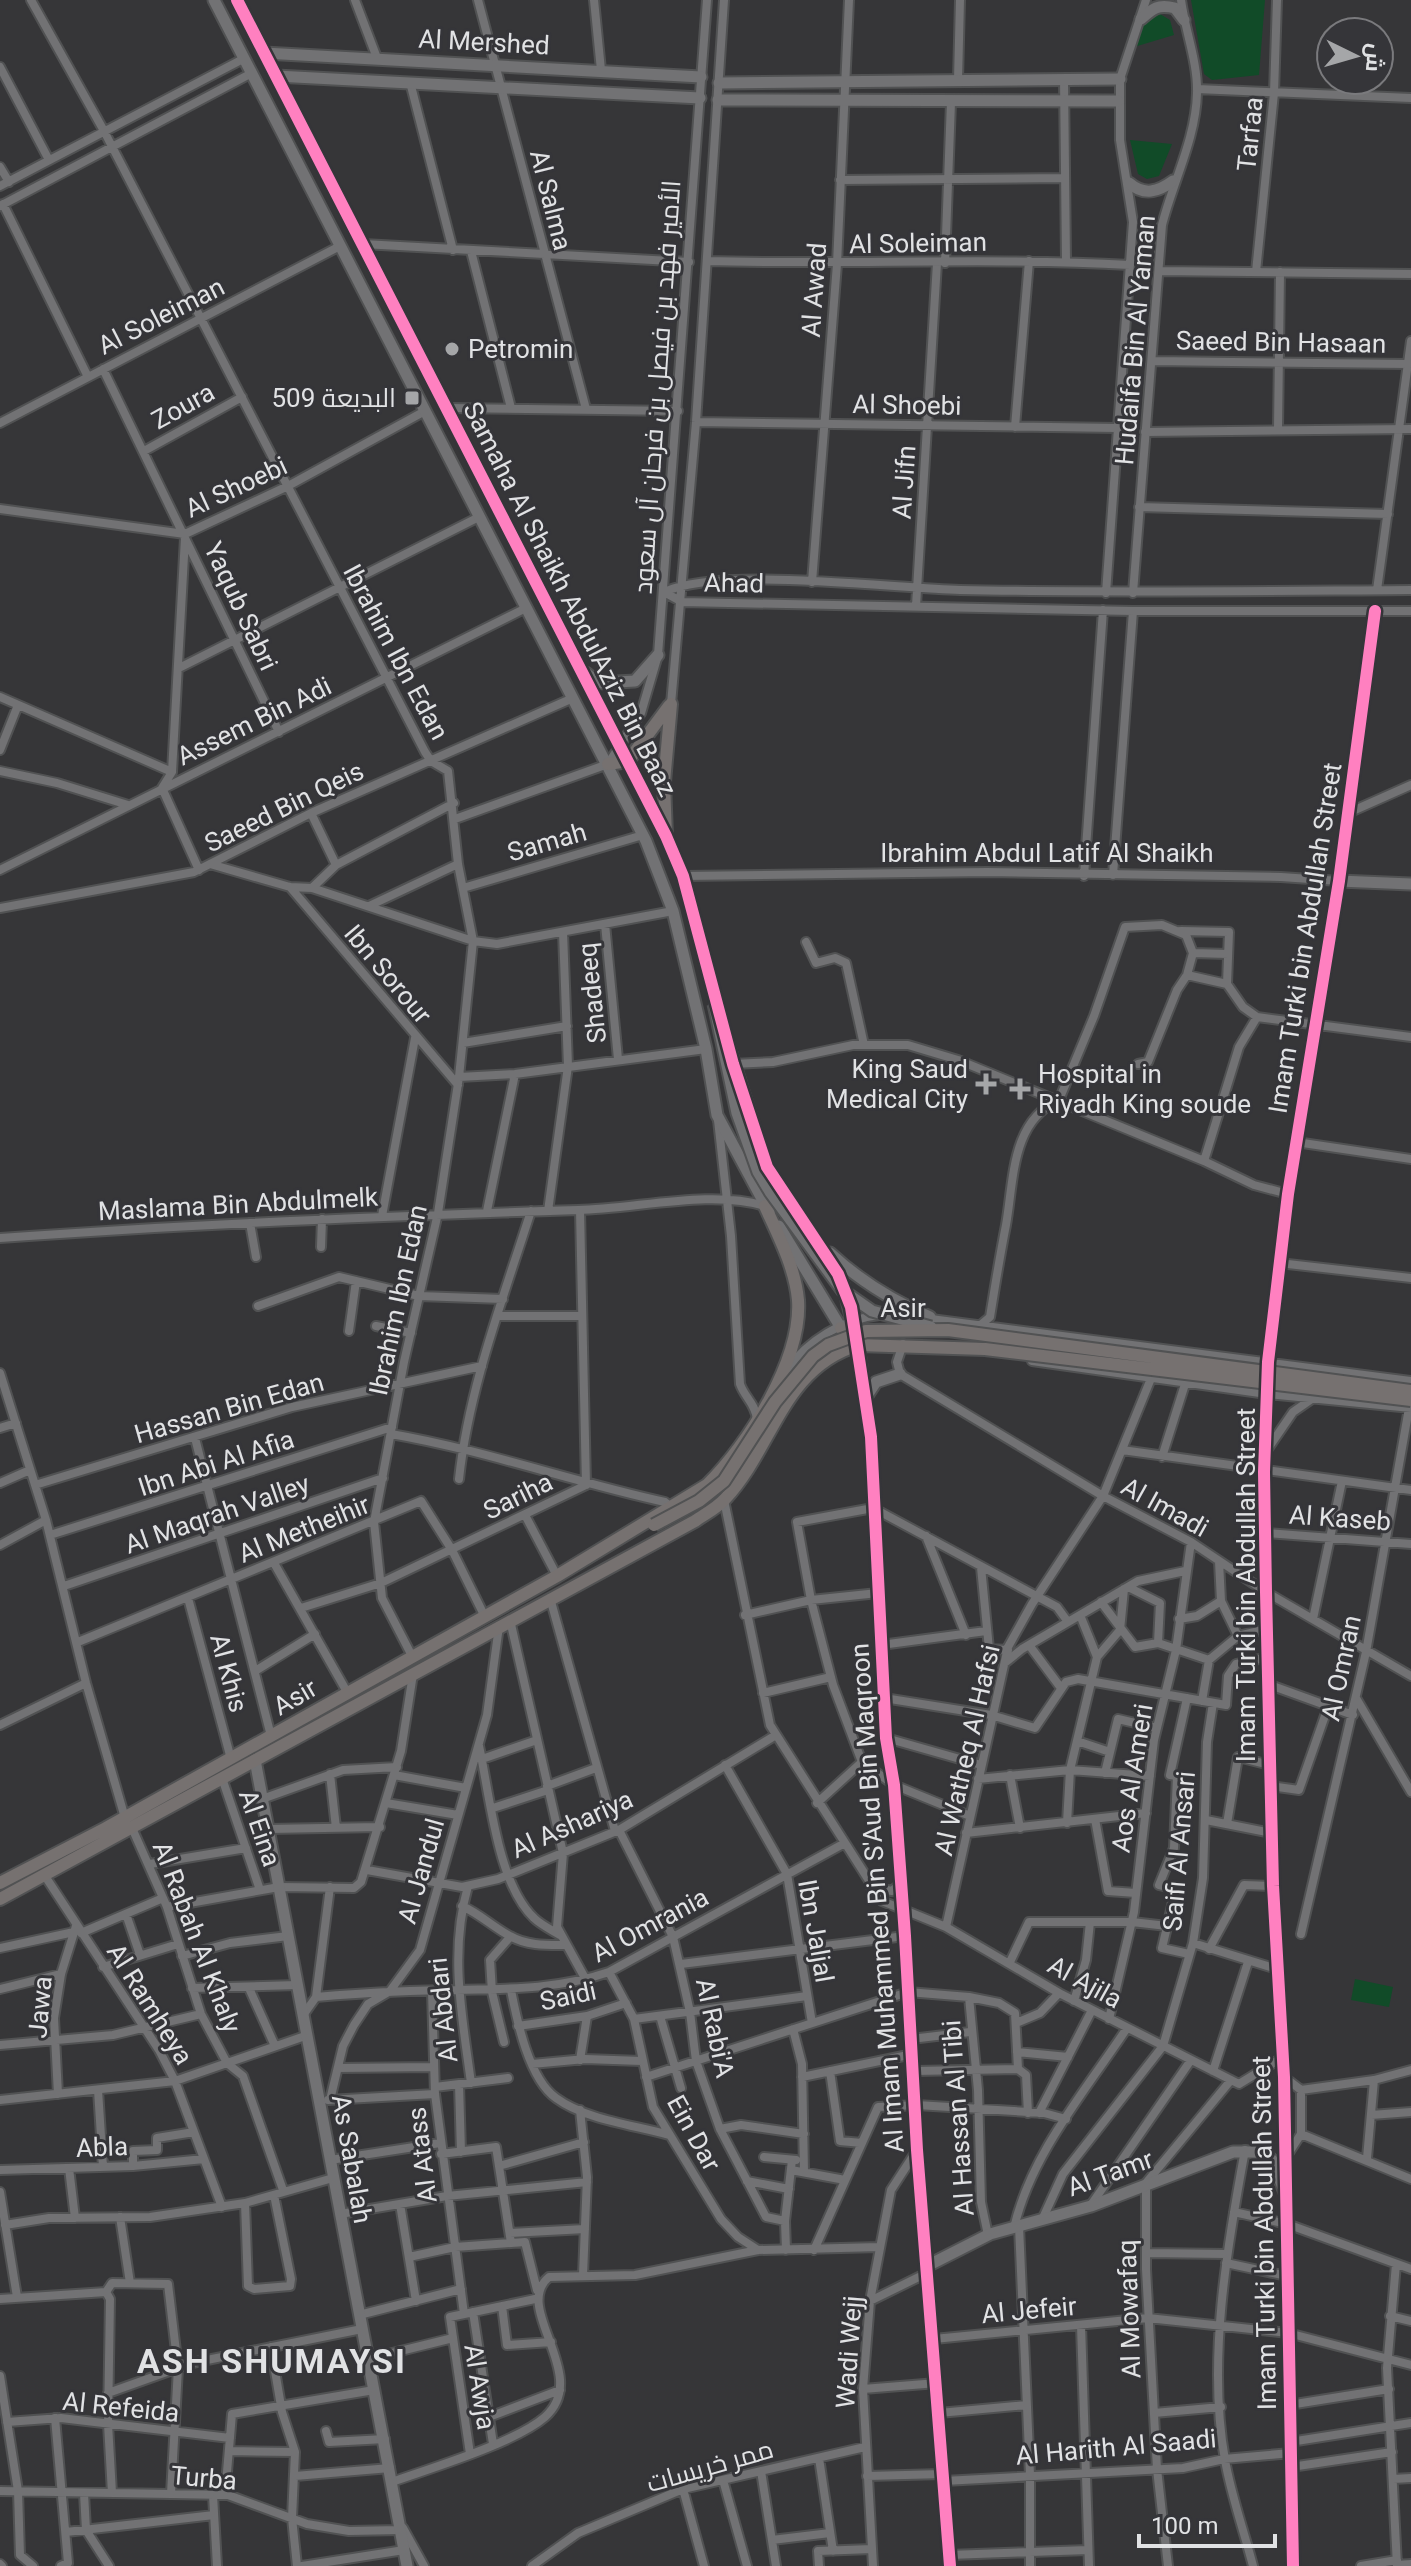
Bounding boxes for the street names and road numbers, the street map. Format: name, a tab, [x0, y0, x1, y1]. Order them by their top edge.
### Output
street label: Al Mershed	[418, 24, 550, 60]
street label: Tarfaa	[1231, 95, 1269, 173]
street label: Al Salma	[524, 147, 578, 253]
street label: الأمير فهد بن فيصل بن فرحان آل سعود	[628, 179, 687, 595]
street label: Hudaifa Bin Al Yaman	[1109, 214, 1161, 466]
street label: Al Soleiman	[849, 227, 987, 259]
street label: Al Awad	[796, 242, 832, 338]
street label: Al Soleiman	[93, 271, 229, 361]
street label: Saeed Bin Hasaan	[1176, 325, 1386, 359]
street label: Zoura	[146, 377, 220, 435]
street label: Al Shoebi	[852, 389, 962, 421]
street label: Samaha Al Shaikh AbdulAziz Bin Baaz	[457, 397, 683, 801]
street label: Al Jifn	[886, 444, 922, 520]
street label: Al Shoebi	[180, 450, 292, 524]
street label: Yaqub Sabri	[198, 537, 284, 675]
street label: Ibrahim Ibn Edan	[337, 559, 455, 745]
street label: Ahad	[704, 567, 764, 599]
street label: Assem Bin Adi	[172, 671, 336, 771]
street label: Saeed Bin Qeis	[200, 756, 368, 858]
street label: Imam Turki bin Abdullah Street	[1262, 761, 1348, 1115]
street label: Samah	[504, 816, 590, 868]
street label: Ibrahim Abdul Latif Al Shaikh	[880, 838, 1214, 868]
street label: Ibn Sorour	[338, 919, 438, 1029]
street label: Shadeeq	[572, 941, 612, 1045]
street label: Maslama Bin Abdulmelk	[97, 1182, 380, 1226]
street label: Ibrahim Ibn Edan	[363, 1202, 433, 1398]
street label: Asir	[880, 1293, 926, 1323]
street label: Hassan Bin Edan	[131, 1367, 327, 1449]
street label: Imam Turki bin Abdullah Street	[1231, 1408, 1261, 1762]
street label: Ibn Abi Al Afia	[134, 1424, 298, 1502]
street label: Sariha	[479, 1466, 557, 1526]
street label: Al Maqrah Valley	[121, 1468, 313, 1560]
street label: Al Imadi	[1116, 1471, 1214, 1543]
street label: Al Metheihir	[234, 1489, 374, 1569]
street label: Al Kaseb	[1288, 1499, 1392, 1537]
street label: Al Omran	[1315, 1612, 1367, 1724]
street label: Al Khis	[204, 1630, 254, 1716]
street label: Al Imam Muhammed Bin S'Aud Bin Maqroon	[844, 1642, 910, 2154]
street label: Al Watheq Al Hafsi	[928, 1642, 1006, 1858]
street label: Asir	[268, 1673, 322, 1721]
street label: Aos Al Ameri	[1105, 1702, 1159, 1854]
street label: Saifi Al Ansari	[1157, 1770, 1201, 1932]
street label: Al Ashariya	[507, 1784, 637, 1864]
street label: Al Eina	[233, 1786, 287, 1870]
street label: Al Jandul	[392, 1815, 450, 1927]
street label: Al Rabah Al Khaly	[147, 1837, 247, 2037]
street label: Ibn Jaljal	[792, 1877, 840, 1985]
street label: Al Omrania	[587, 1882, 713, 1968]
street label: Al Ramheya	[101, 1938, 199, 2070]
street label: Al Ajila	[1043, 1950, 1127, 2014]
street label: Al Abdari	[423, 1956, 463, 2064]
street label: Jawa	[22, 1975, 58, 2039]
street label: Saidi	[537, 1975, 599, 2017]
street label: Al Rabi'A	[690, 1976, 740, 2080]
street label: Al Hassan Al Tibi	[936, 2019, 980, 2217]
street label: Imam Turki bin Abdullah Street	[1246, 2055, 1282, 2411]
street label: Ein Dar	[661, 2090, 727, 2176]
street label: As Sabalah	[326, 2092, 378, 2226]
street label: Al Atass	[401, 2106, 443, 2204]
street label: Abla	[75, 2131, 129, 2163]
street label: Al Tamr	[1063, 2144, 1157, 2202]
street label: Al Mowafaq	[1112, 2239, 1146, 2379]
street label: Al Jefeir	[980, 2291, 1078, 2329]
street label: Wadi Wejj	[830, 2295, 868, 2409]
street label: Al Awja	[458, 2342, 502, 2432]
street label: Al Refeida	[61, 2386, 181, 2428]
street label: Al Harith Al Saadi	[1014, 2423, 1218, 2471]
street label: ممر خريسات	[643, 2434, 777, 2498]
street label: Turba	[170, 2460, 238, 2496]

